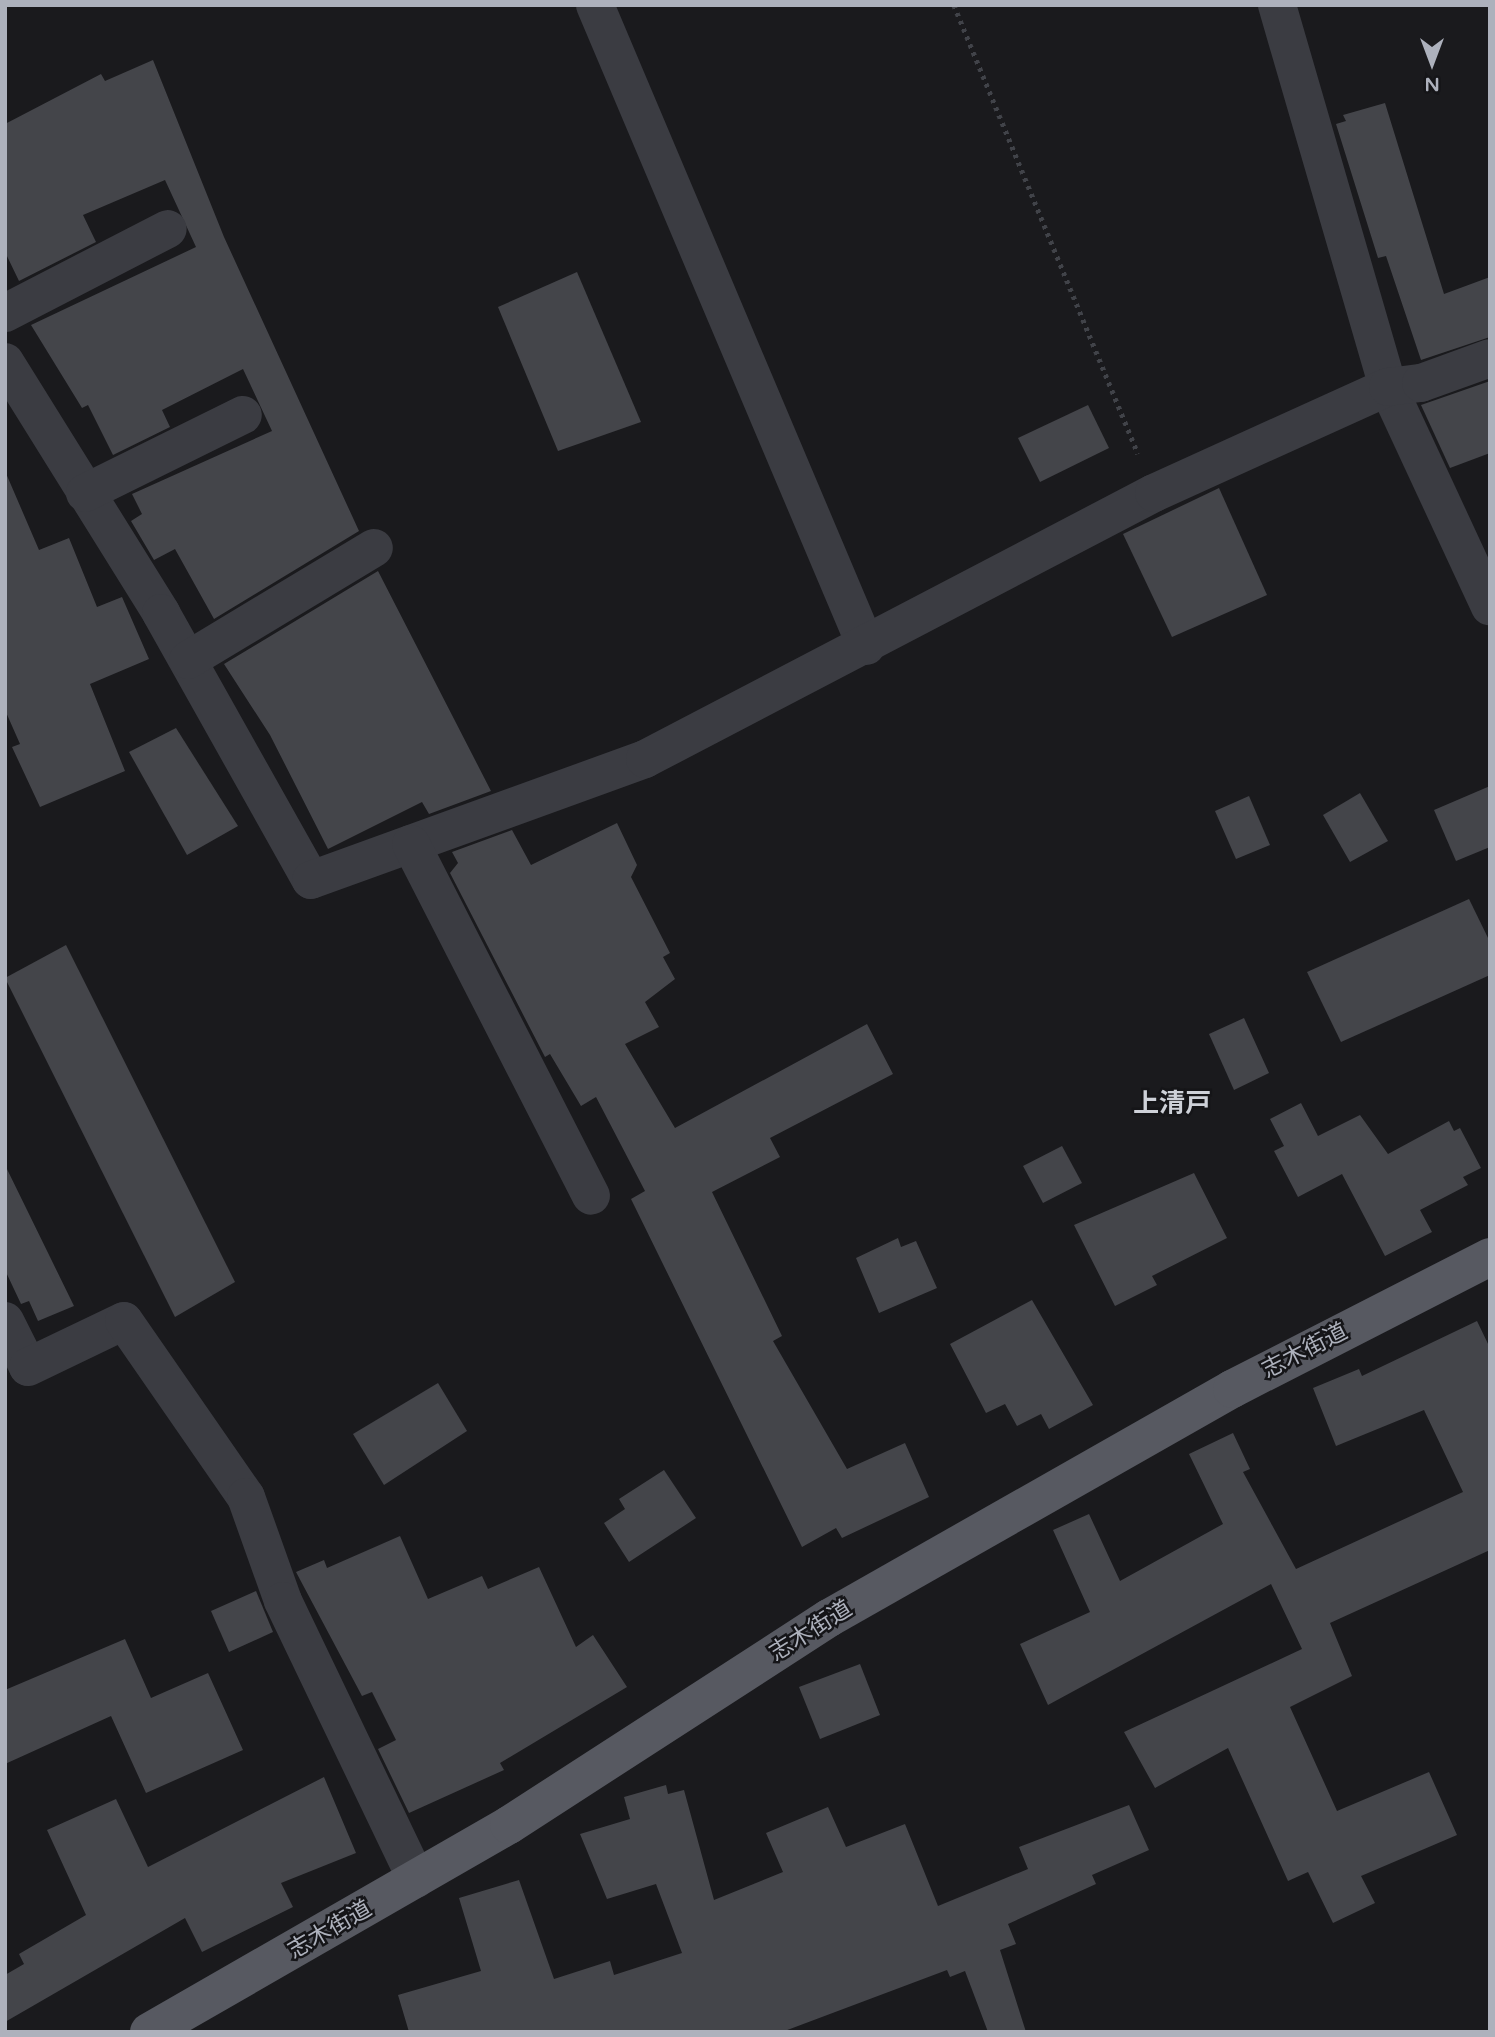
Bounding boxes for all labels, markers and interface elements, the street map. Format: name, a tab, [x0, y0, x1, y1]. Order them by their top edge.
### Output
north arrow	[1397, 28, 1467, 98]
text: N	[1424, 73, 1440, 95]
district label: 上清戸	[1133, 1088, 1211, 1120]
street label: 志木街道	[1258, 1318, 1352, 1384]
street label: 志木街道	[765, 1595, 857, 1667]
street label: 志木街道	[283, 1895, 377, 1965]

